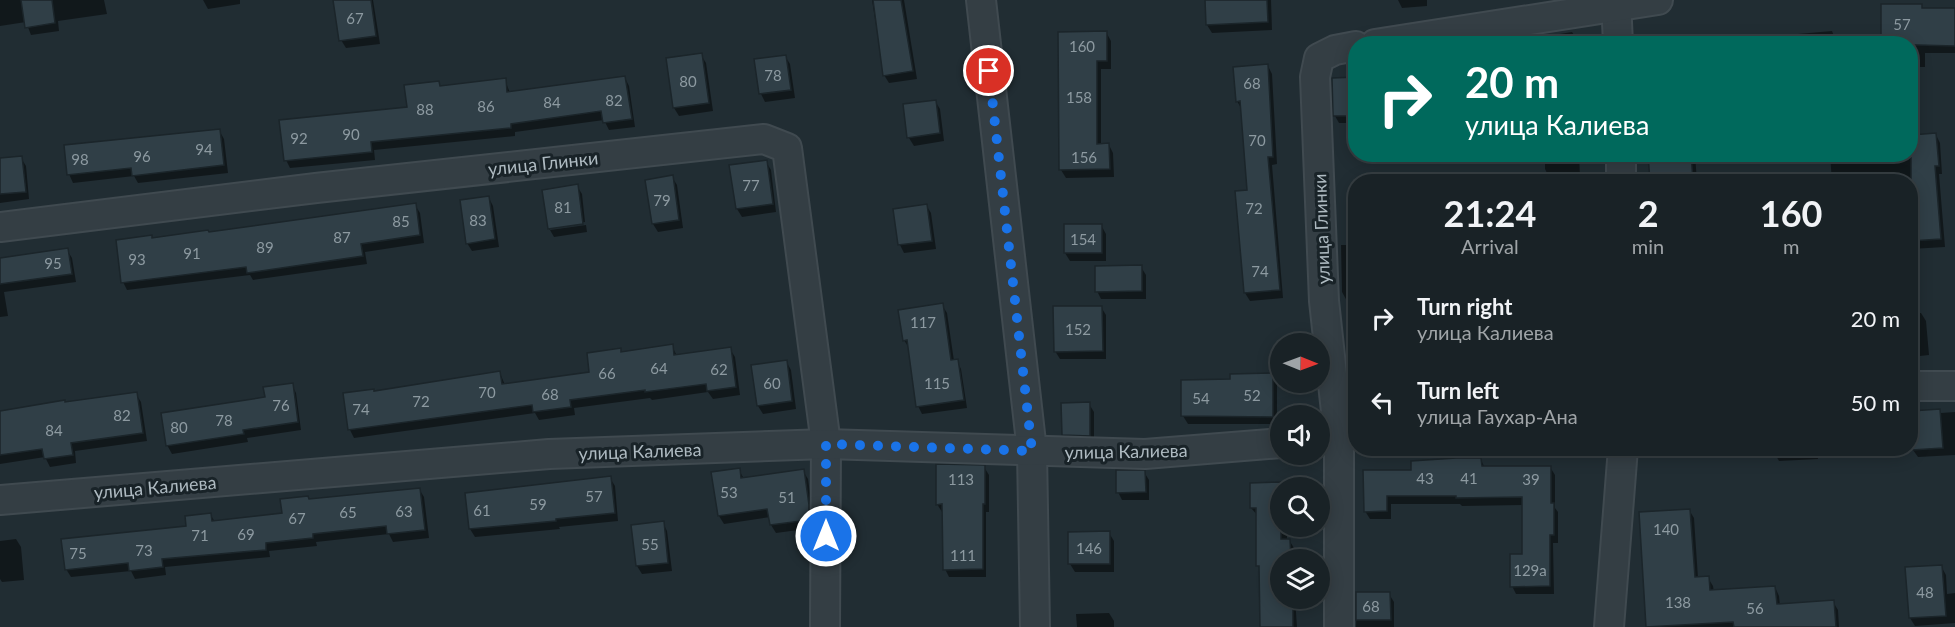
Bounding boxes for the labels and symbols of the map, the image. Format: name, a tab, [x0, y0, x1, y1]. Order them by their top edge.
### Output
house number: 67	[346, 9, 364, 27]
house number: 57	[1893, 15, 1911, 33]
house number: 160	[1069, 37, 1095, 55]
pin	[963, 45, 1014, 96]
house number: 78	[764, 66, 782, 84]
house number: 80	[679, 72, 697, 90]
house number: 68	[1243, 74, 1261, 92]
house number: 158	[1066, 88, 1092, 106]
house number: 82	[605, 91, 623, 109]
house number: 84	[543, 93, 561, 111]
house number: 86	[477, 97, 495, 115]
house number: 88	[416, 100, 434, 118]
house number: 90	[342, 125, 360, 143]
house number: 92	[290, 129, 308, 147]
house number: 70	[1248, 131, 1266, 149]
house number: 94	[195, 140, 213, 158]
street label: улица Глинки	[487, 146, 599, 180]
house number: 96	[133, 147, 151, 165]
house number: 156	[1071, 148, 1097, 166]
house number: 98	[71, 150, 89, 168]
street label: улица Глинки	[1308, 173, 1334, 285]
house number: 77	[742, 176, 760, 194]
house number: 79	[653, 191, 671, 209]
house number: 81	[554, 198, 572, 216]
house number: 72	[1245, 199, 1263, 217]
house number: 83	[469, 211, 487, 229]
house number: 85	[392, 212, 410, 230]
house number: 87	[333, 228, 351, 246]
house number: 154	[1070, 230, 1096, 248]
house number: 89	[256, 238, 274, 256]
house number: 91	[183, 244, 201, 262]
house number: 93	[128, 250, 146, 268]
house number: 95	[44, 254, 62, 272]
house number: 74	[1251, 262, 1269, 280]
house number: 117	[910, 313, 936, 331]
house number: 152	[1065, 320, 1091, 338]
north arrow	[1270, 333, 1330, 393]
house number: 64	[650, 359, 668, 377]
house number: 62	[710, 360, 728, 378]
house number: 66	[598, 364, 616, 382]
house number: 60	[763, 374, 781, 392]
house number: 115	[924, 374, 950, 392]
house number: 70	[478, 383, 496, 401]
house number: 68	[541, 385, 559, 403]
house number: 52	[1243, 386, 1261, 404]
house number: 54	[1192, 389, 1210, 407]
house number: 72	[412, 392, 430, 410]
house number: 76	[272, 396, 290, 414]
house number: 74	[352, 400, 370, 418]
house number: 82	[113, 406, 131, 424]
house number: 78	[215, 411, 233, 429]
house number: 80	[170, 418, 188, 436]
house number: 84	[45, 421, 63, 439]
street label: улица Калиева	[578, 438, 702, 464]
street label: улица Калиева	[1064, 439, 1188, 463]
house number: 43	[1416, 469, 1434, 487]
house number: 41	[1460, 469, 1478, 487]
house number: 113	[948, 470, 974, 488]
house number: 39	[1522, 470, 1540, 488]
street label: улица Калиева	[93, 471, 217, 503]
house number: 53	[720, 483, 738, 501]
house number: 57	[585, 487, 603, 505]
house number: 51	[778, 488, 796, 506]
house number: 59	[529, 495, 547, 513]
house number: 61	[473, 501, 491, 519]
house number: 63	[395, 502, 413, 520]
house number: 65	[339, 503, 357, 521]
position arrow	[794, 504, 858, 568]
house number: 67	[288, 509, 306, 527]
house number: 140	[1653, 520, 1679, 538]
house number: 69	[237, 525, 255, 543]
house number: 71	[191, 526, 209, 544]
house number: 55	[641, 535, 659, 553]
house number: 146	[1076, 539, 1102, 557]
house number: 73	[135, 541, 153, 559]
house number: 75	[69, 544, 87, 562]
house number: 111	[950, 546, 976, 564]
house number: 129а	[1513, 561, 1547, 579]
house number: 48	[1916, 583, 1934, 601]
house number: 138	[1665, 593, 1691, 611]
house number: 68	[1362, 597, 1380, 615]
house number: 56	[1746, 599, 1764, 617]

